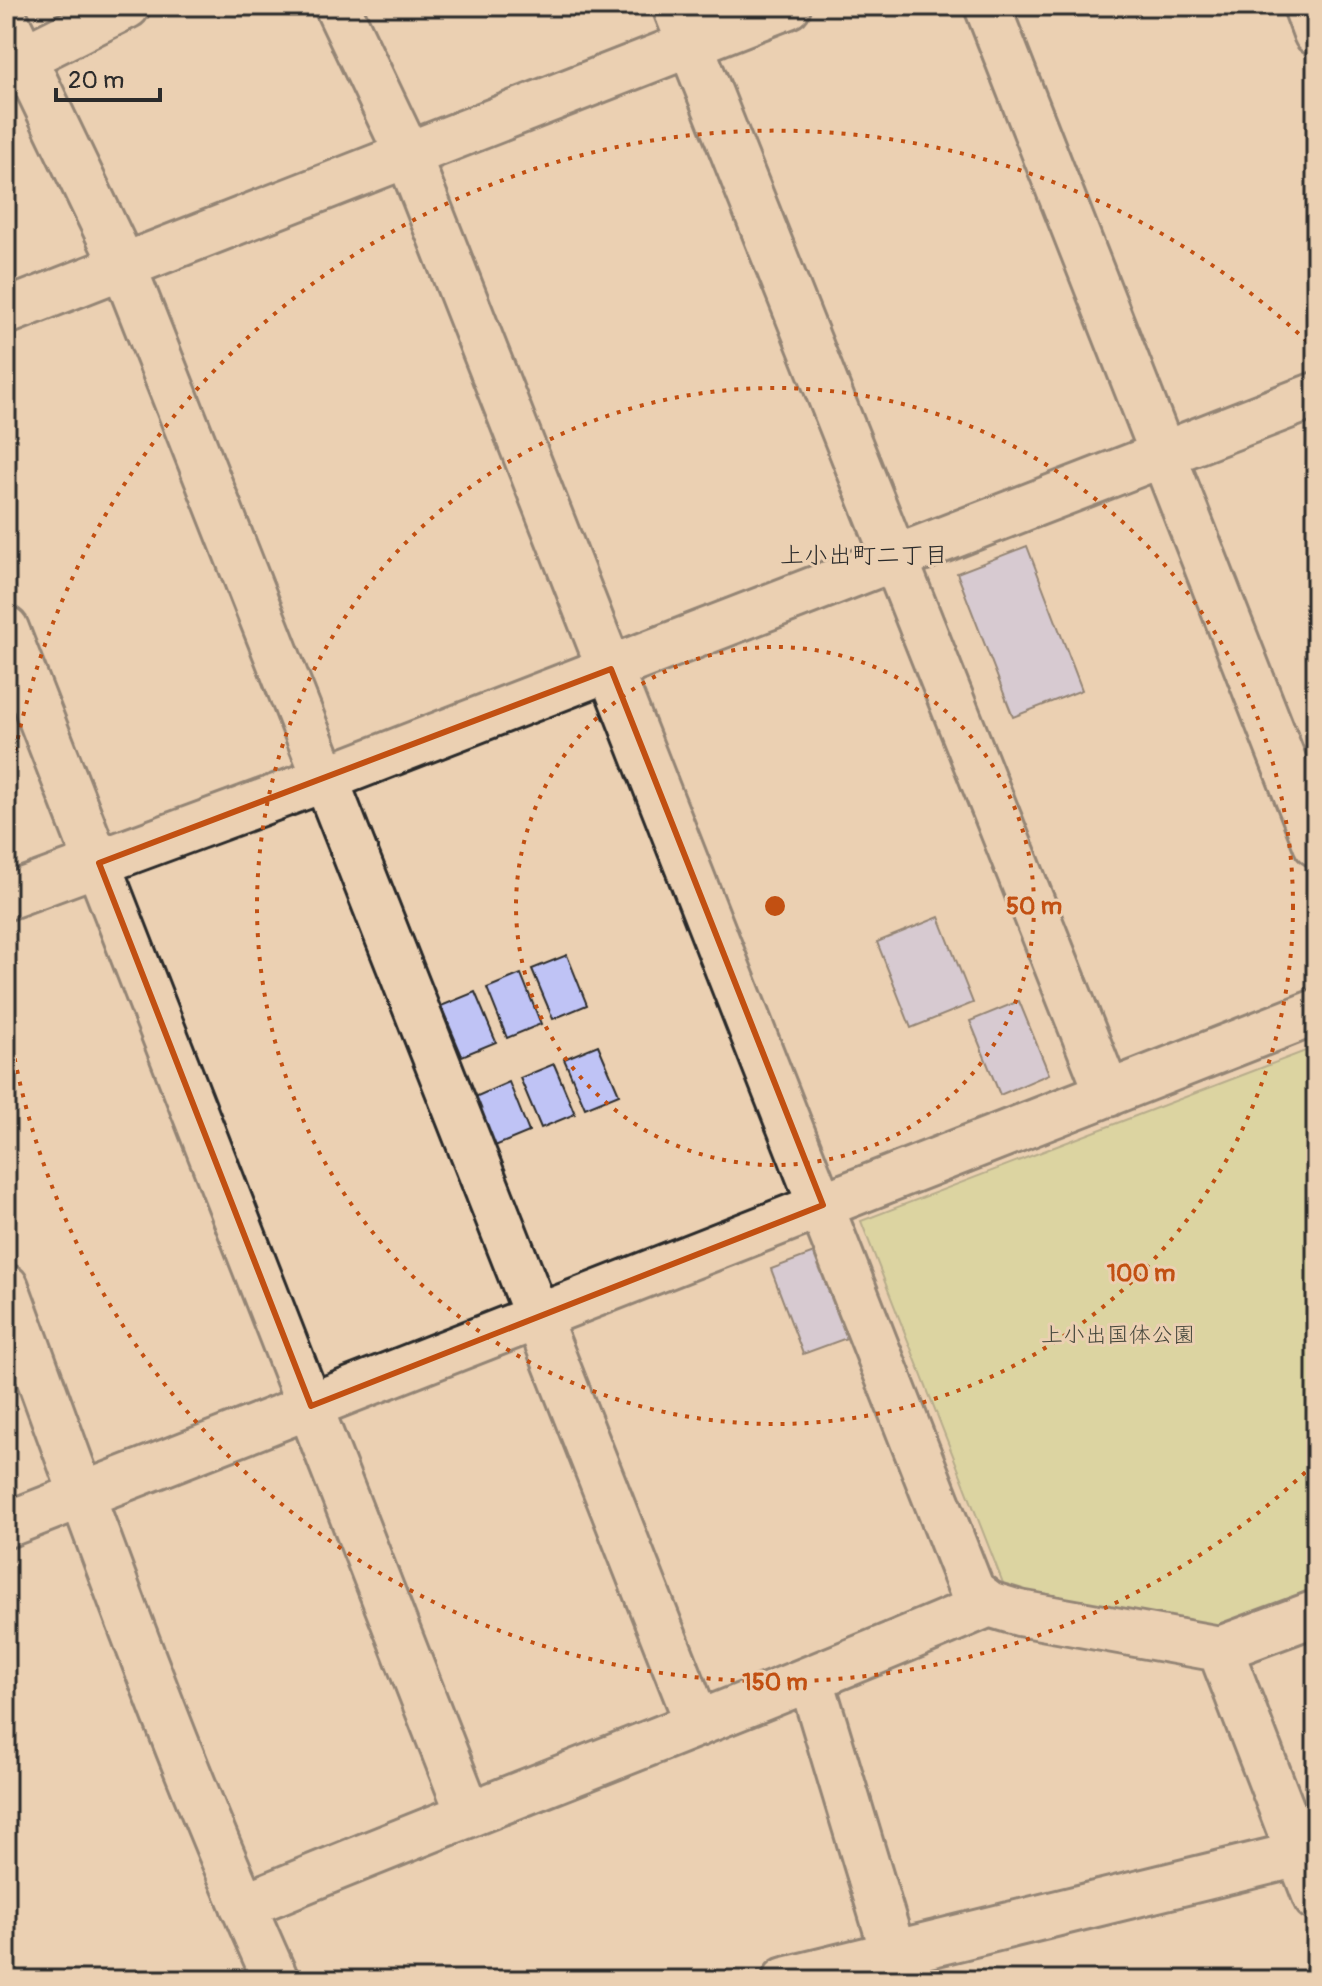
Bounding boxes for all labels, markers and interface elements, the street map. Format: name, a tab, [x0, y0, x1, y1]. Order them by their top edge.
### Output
scale bar	[56, 52, 160, 102]
text: 20 m	[68, 66, 124, 95]
district label: 上小出町二丁目	[780, 541, 948, 570]
centre of rings	[761, 892, 789, 920]
text: 50 m	[1006, 892, 1062, 921]
text: 100 m	[1107, 1259, 1175, 1288]
park label: 上小出国体公園	[1041, 1321, 1195, 1349]
text: 150 m	[742, 1668, 808, 1697]

